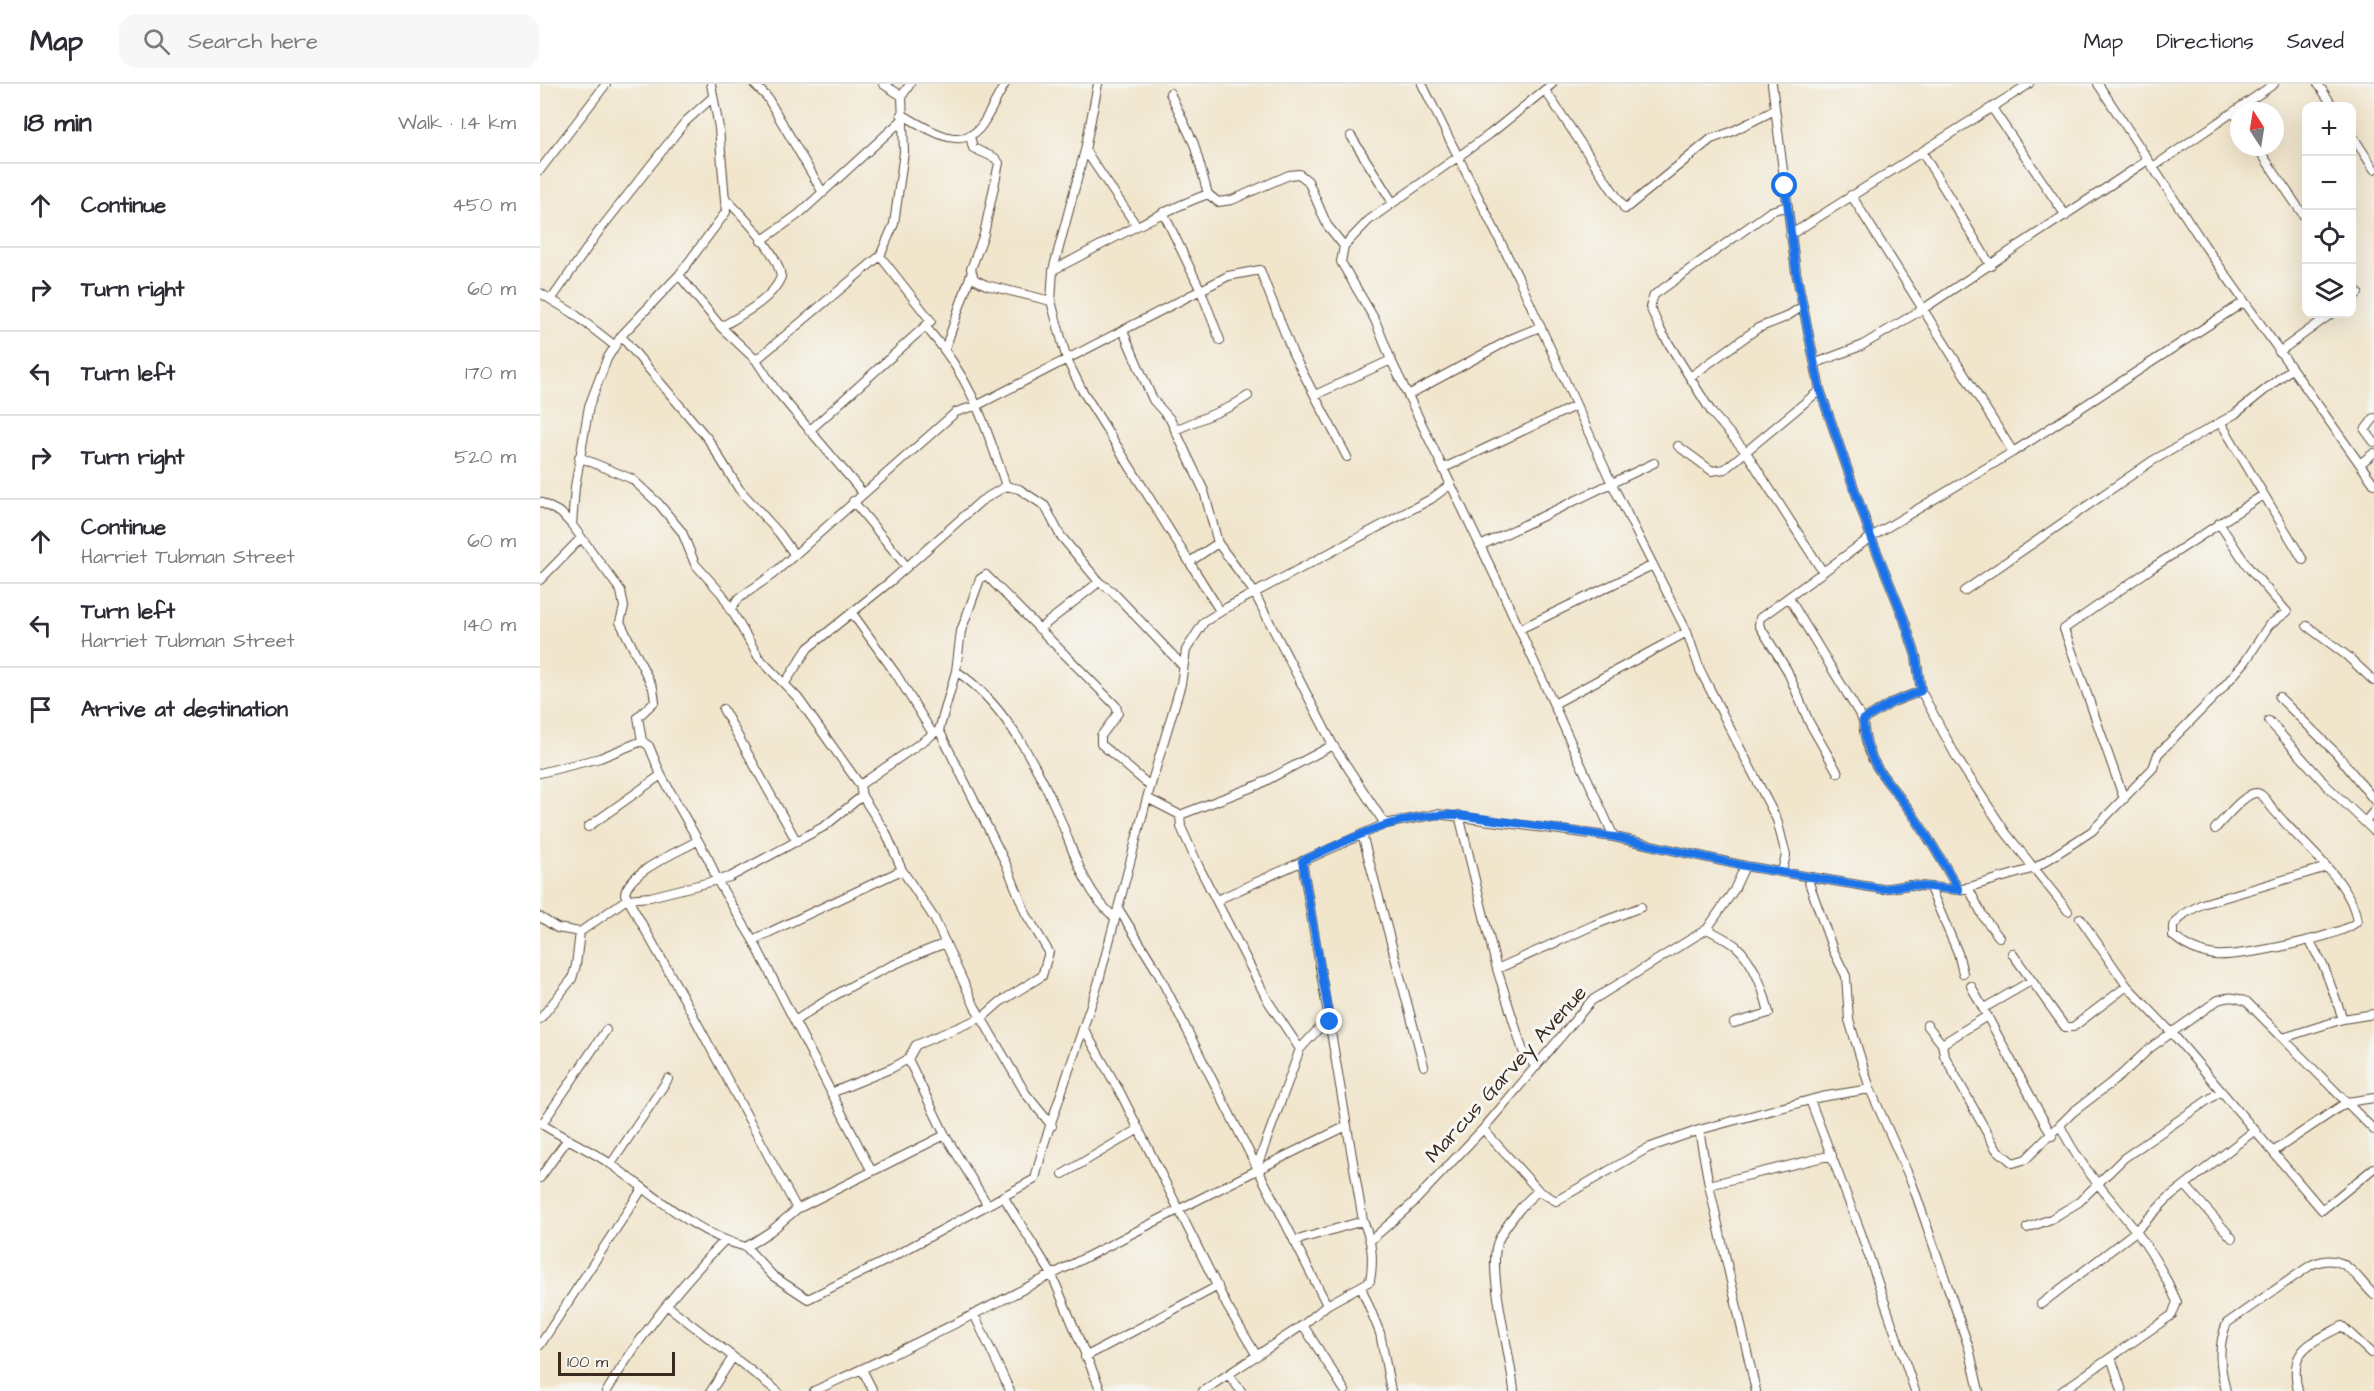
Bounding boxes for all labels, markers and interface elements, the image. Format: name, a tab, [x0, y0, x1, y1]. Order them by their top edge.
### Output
search box	[119, 14, 539, 68]
text: Map	[30, 22, 83, 61]
icon: search	[140, 25, 173, 58]
text: Search here	[188, 26, 318, 57]
text: Map	[2083, 27, 2123, 56]
text: Directions	[2156, 27, 2254, 56]
text: Saved	[2287, 27, 2344, 56]
north arrow	[2230, 102, 2284, 156]
map controls	[2302, 102, 2356, 318]
button: +	[2302, 102, 2356, 156]
text: 18 min	[24, 105, 92, 141]
text: Walk · 1.4 km	[398, 109, 516, 137]
button: −	[2302, 156, 2356, 210]
route start	[1771, 172, 1797, 198]
icon: ahead	[24, 189, 57, 222]
text: Continue	[81, 190, 166, 221]
text: 450 m	[452, 191, 516, 219]
button: locate	[2302, 210, 2356, 264]
button: layers	[2302, 264, 2356, 318]
icon: right	[24, 273, 57, 306]
text: Turn right	[81, 274, 184, 305]
text: 60 m	[467, 275, 516, 303]
icon: left	[24, 357, 57, 390]
text: Turn left	[81, 358, 175, 389]
text: 170 m	[465, 359, 516, 387]
icon: right	[24, 441, 57, 474]
text: Turn right	[81, 442, 184, 473]
text: 520 m	[454, 443, 516, 471]
text: Continue	[81, 512, 166, 543]
icon: ahead	[24, 525, 57, 558]
text: 60 m	[467, 527, 516, 555]
text: Harriet Tubman Street	[81, 543, 295, 571]
text: Turn left	[81, 596, 175, 627]
icon: left	[24, 609, 57, 642]
text: 140 m	[464, 611, 516, 639]
text: Harriet Tubman Street	[81, 627, 295, 655]
icon: arrive	[24, 693, 57, 726]
text: Arrive at destination	[81, 694, 288, 725]
street label: Marcus Garvey Avenue	[1418, 979, 1595, 1170]
route end	[1316, 1008, 1342, 1034]
scale bar	[558, 1349, 675, 1376]
text: 100 m	[567, 1351, 608, 1373]

